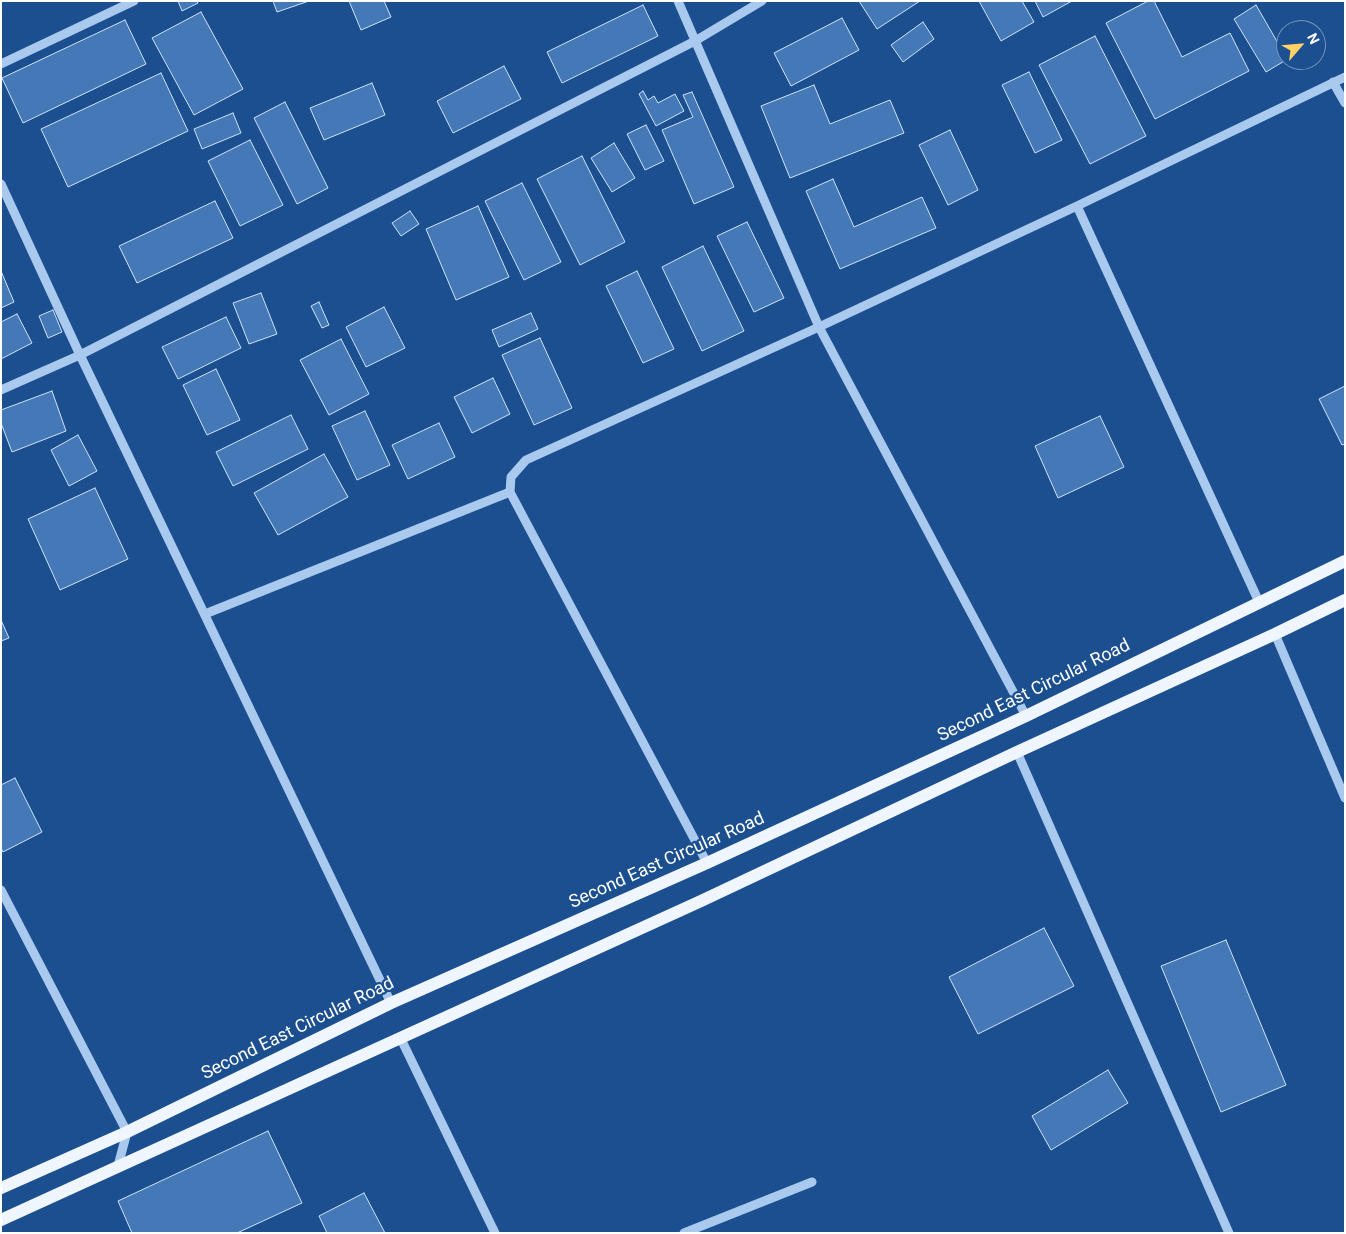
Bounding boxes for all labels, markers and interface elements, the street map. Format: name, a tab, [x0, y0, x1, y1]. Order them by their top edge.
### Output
north arrow	[1276, 20, 1326, 70]
text: N	[1304, 31, 1323, 47]
street label: Second East Circular Road	[934, 635, 1134, 747]
street label: Second East Circular Road	[566, 808, 768, 914]
street label: Second East Circular Road	[198, 973, 398, 1085]

